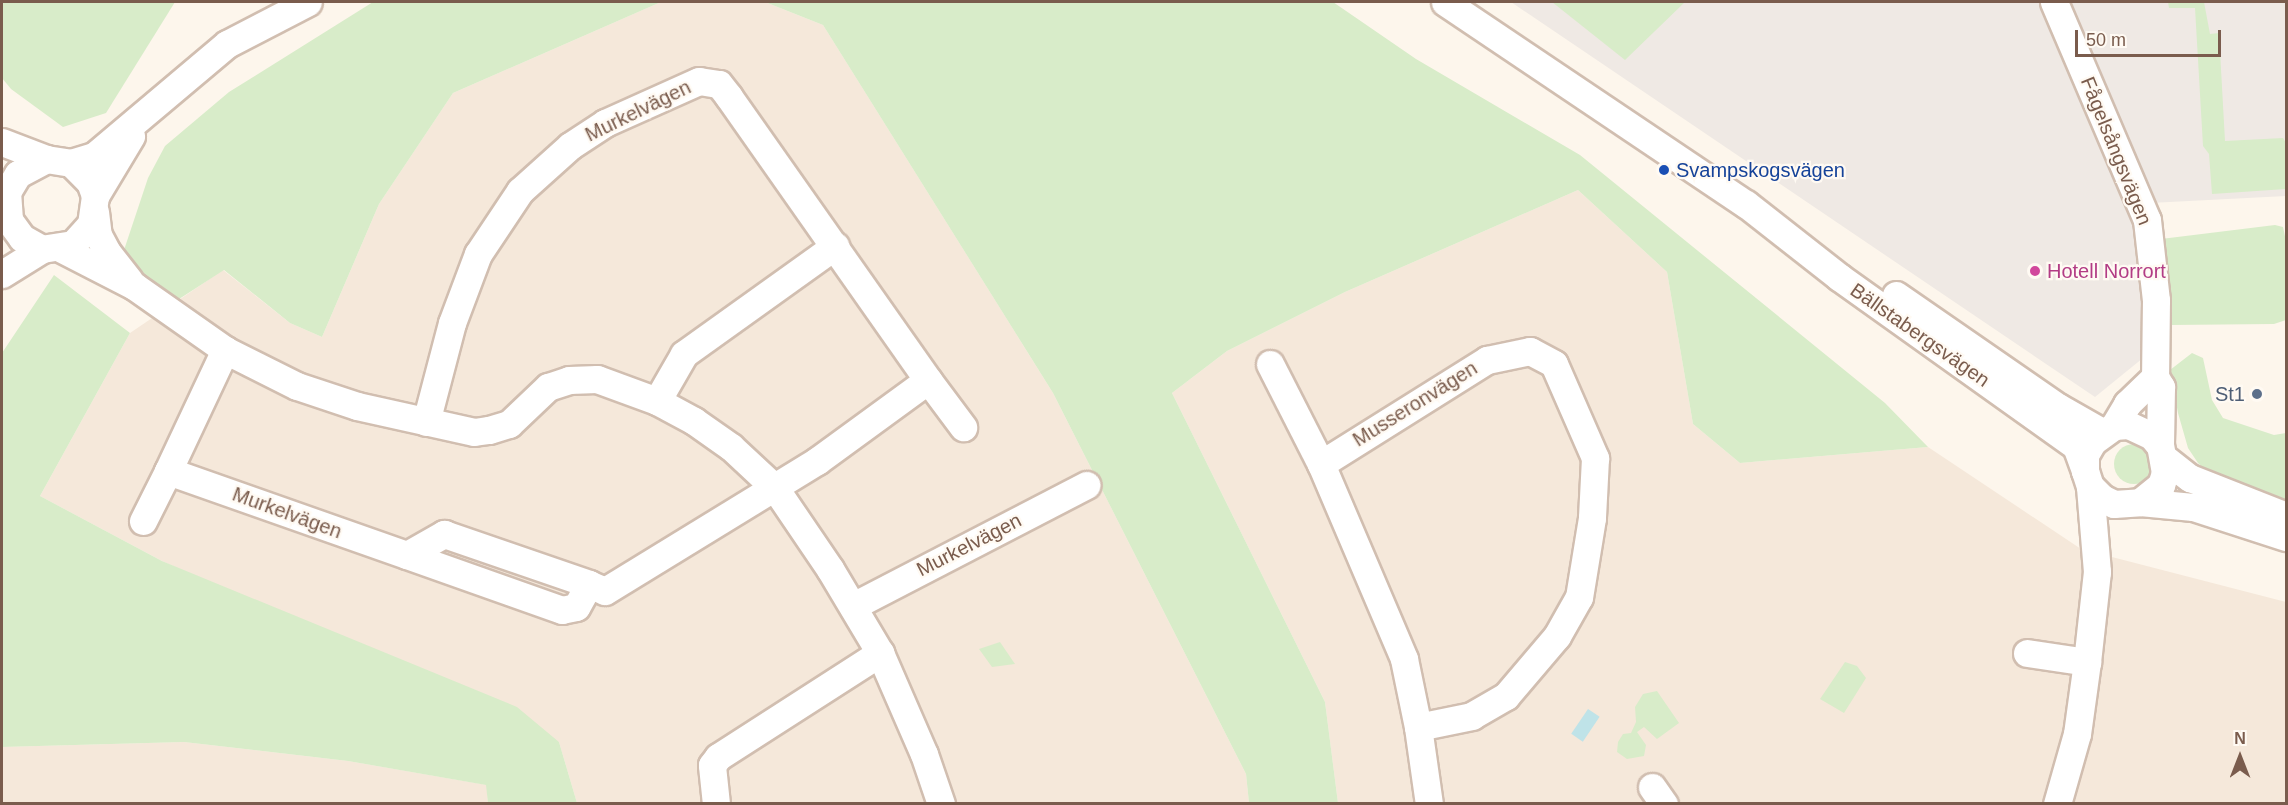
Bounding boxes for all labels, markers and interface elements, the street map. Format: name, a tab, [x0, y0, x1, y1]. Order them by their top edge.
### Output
scale bar	[2078, 18, 2224, 56]
text: 50 m	[2086, 30, 2126, 50]
street label: Fågelsångsvägen	[2075, 73, 2157, 229]
street label: Murkelvägen	[581, 75, 695, 147]
place label: Svampskogsvägen	[1676, 158, 1845, 182]
marker: Svampskogsvägen	[1657, 163, 1671, 177]
place label: Hotell Norrort	[2047, 259, 2166, 283]
marker: Hotell Norrort	[2028, 264, 2042, 278]
street label: Bällstabergsvägen	[1846, 278, 1994, 392]
street label: Musseronvägen	[1348, 356, 1482, 452]
place label: St1	[2215, 382, 2245, 406]
marker: St1	[2250, 387, 2264, 401]
street label: Murkelvägen	[229, 482, 345, 544]
street label: Murkelvägen	[913, 508, 1025, 582]
north arrow	[2210, 727, 2270, 787]
text: N	[2234, 730, 2246, 747]

